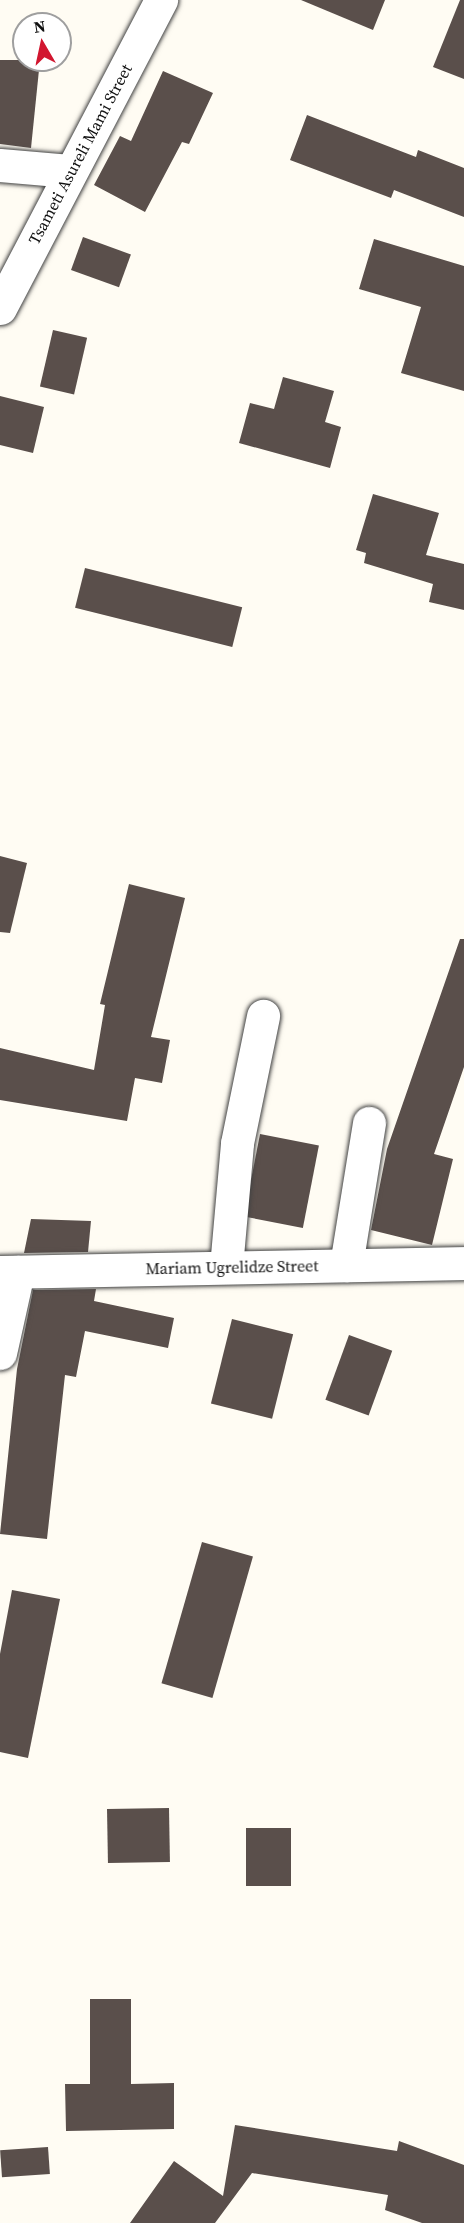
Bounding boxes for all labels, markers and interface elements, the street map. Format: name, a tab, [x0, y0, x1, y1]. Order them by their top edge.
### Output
north arrow	[12, 12, 72, 72]
text: N	[32, 14, 47, 38]
street label: Tsameti Asureli Mami Street	[24, 61, 136, 247]
street label: Mariam Ugrelidze Street	[145, 1256, 319, 1278]

